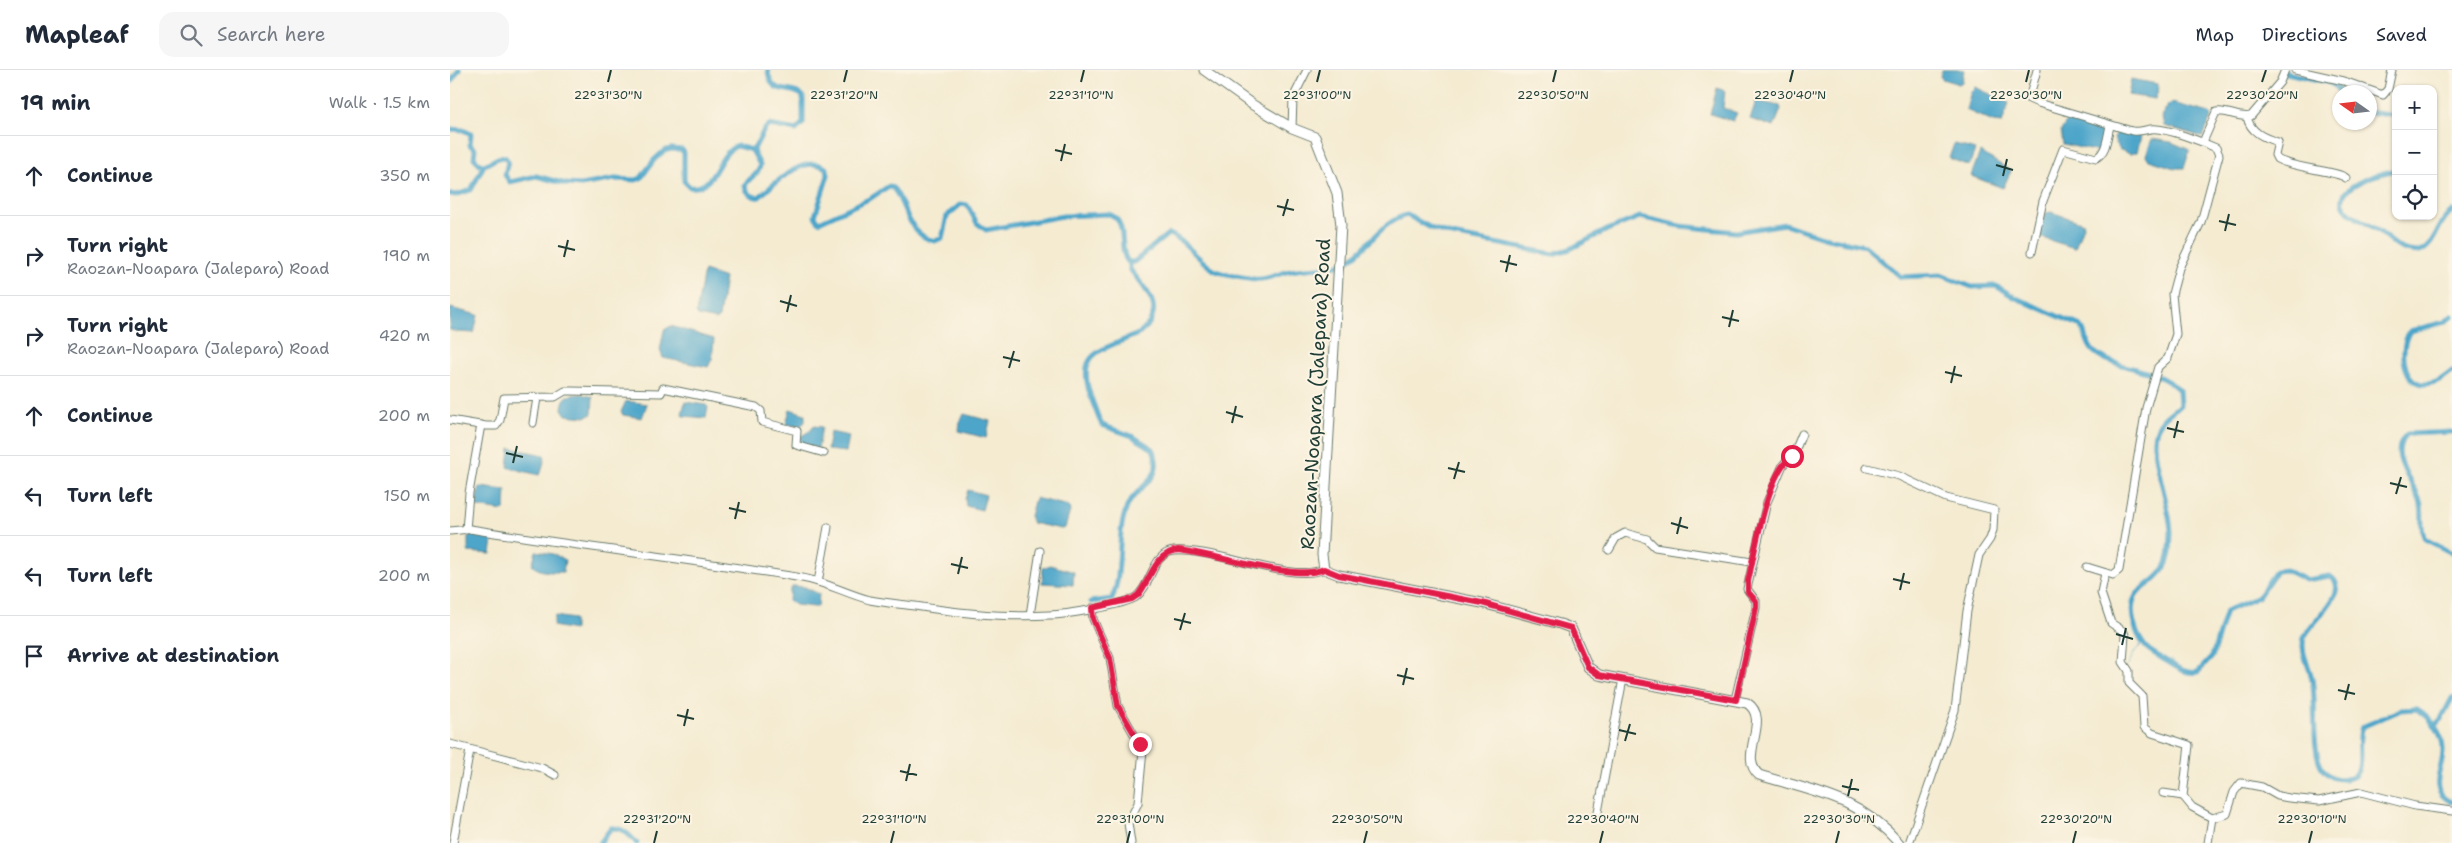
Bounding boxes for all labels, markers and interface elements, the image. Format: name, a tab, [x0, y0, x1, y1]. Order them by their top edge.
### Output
search box	[159, 12, 509, 57]
text: Mapleaf	[25, 19, 129, 51]
icon: search	[177, 21, 205, 49]
text: Search here	[217, 22, 325, 47]
text: Map	[2196, 23, 2234, 47]
text: Directions	[2262, 23, 2348, 47]
text: Saved	[2376, 23, 2427, 47]
north arrow	[2332, 85, 2377, 130]
map controls	[2392, 85, 2437, 220]
button: +	[2392, 85, 2437, 130]
text: 22°31'30"N	[574, 87, 642, 103]
text: 22°31'20"N	[810, 87, 878, 103]
text: 22°31'10"N	[1048, 87, 1114, 103]
text: 22°31'00"N	[1283, 87, 1351, 103]
text: 22°30'50"N	[1517, 87, 1589, 103]
text: 22°30'40"N	[1754, 87, 1826, 103]
text: 22°30'30"N	[1990, 87, 2062, 103]
text: 22°30'20"N	[2226, 87, 2298, 103]
text: 19 min	[20, 89, 90, 117]
text: Walk · 1.5 km	[329, 92, 430, 113]
button: −	[2392, 130, 2437, 175]
icon: ahead	[20, 162, 48, 190]
text: Continue	[67, 163, 153, 188]
text: 350 m	[379, 165, 430, 186]
button: locate	[2392, 175, 2437, 220]
text: Turn right	[67, 233, 168, 258]
street label: Raozan-Noapara (Jalepara) Road	[1295, 238, 1336, 550]
icon: right	[20, 242, 48, 270]
text: 190 m	[383, 245, 430, 266]
text: Raozan-Noapara (Jalepara) Road	[67, 258, 329, 279]
text: Turn right	[67, 313, 168, 338]
icon: right	[20, 322, 48, 350]
text: 420 m	[379, 325, 430, 346]
text: Raozan-Noapara (Jalepara) Road	[67, 338, 329, 359]
icon: ahead	[20, 402, 48, 430]
text: Continue	[67, 403, 153, 428]
text: 200 m	[378, 405, 430, 426]
route start	[1781, 445, 1804, 468]
icon: left	[20, 482, 48, 510]
text: Turn left	[67, 483, 153, 508]
text: 150 m	[383, 485, 430, 506]
icon: left	[20, 562, 48, 590]
text: Turn left	[67, 563, 153, 588]
text: 200 m	[378, 565, 430, 586]
icon: arrive	[20, 642, 48, 670]
text: Arrive at destination	[67, 643, 279, 668]
route end	[1129, 733, 1152, 756]
text: 22°31'20"N	[623, 811, 691, 827]
text: 22°31'10"N	[861, 811, 927, 827]
text: 22°31'00"N	[1096, 811, 1164, 827]
text: 22°30'50"N	[1331, 811, 1403, 827]
text: 22°30'40"N	[1567, 811, 1639, 827]
text: 22°30'30"N	[1803, 811, 1875, 827]
text: 22°30'20"N	[2040, 811, 2112, 827]
text: 22°30'10"N	[2277, 811, 2347, 827]

